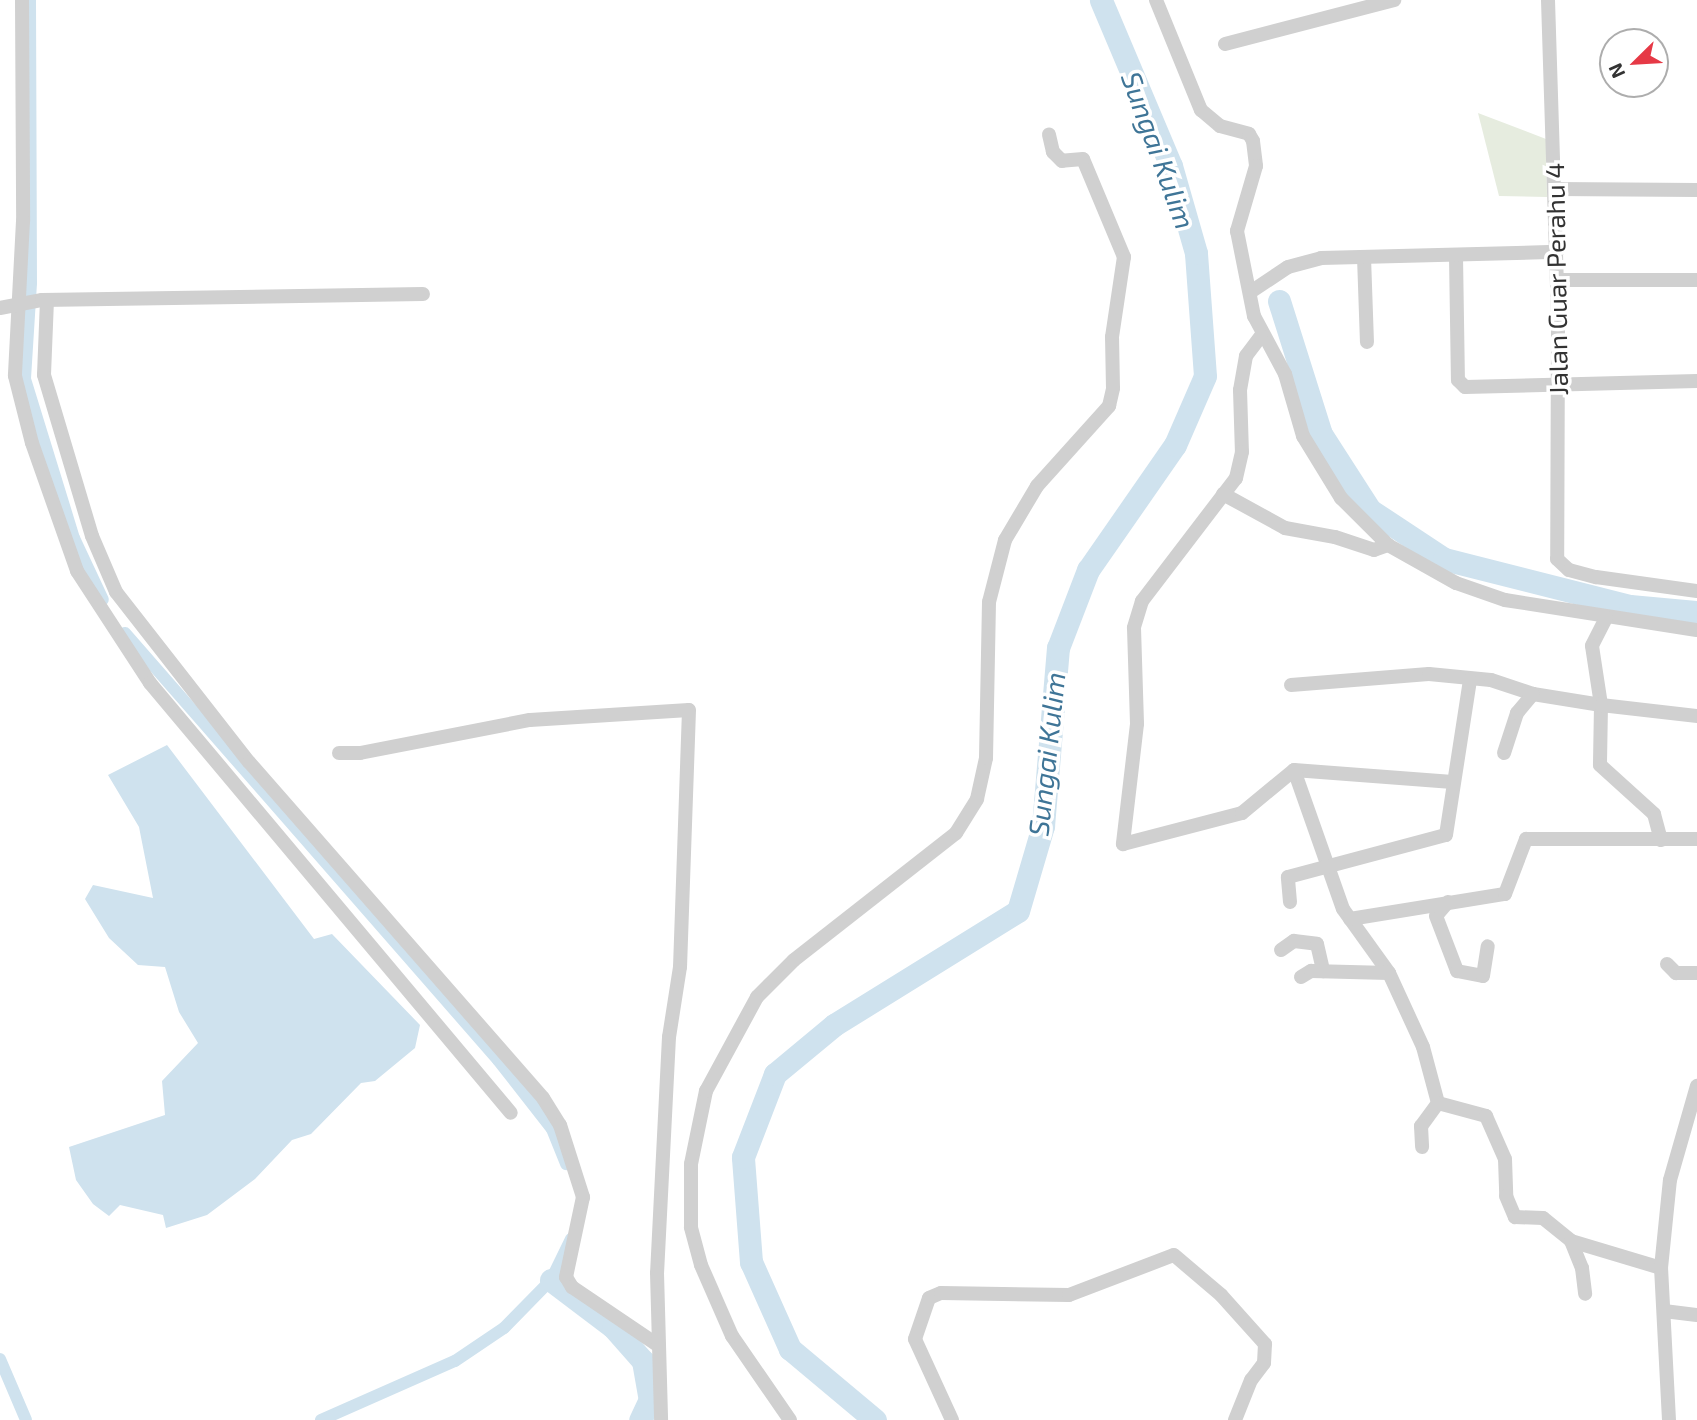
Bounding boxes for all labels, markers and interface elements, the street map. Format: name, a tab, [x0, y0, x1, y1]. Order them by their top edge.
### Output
north arrow	[1599, 28, 1669, 98]
text: N	[1603, 60, 1629, 82]
water label: Sungai Kulim	[1115, 67, 1203, 233]
street label: Jalan Guar Perahu 4	[1538, 162, 1574, 396]
water label: Sungai Kulim	[1021, 670, 1071, 838]

